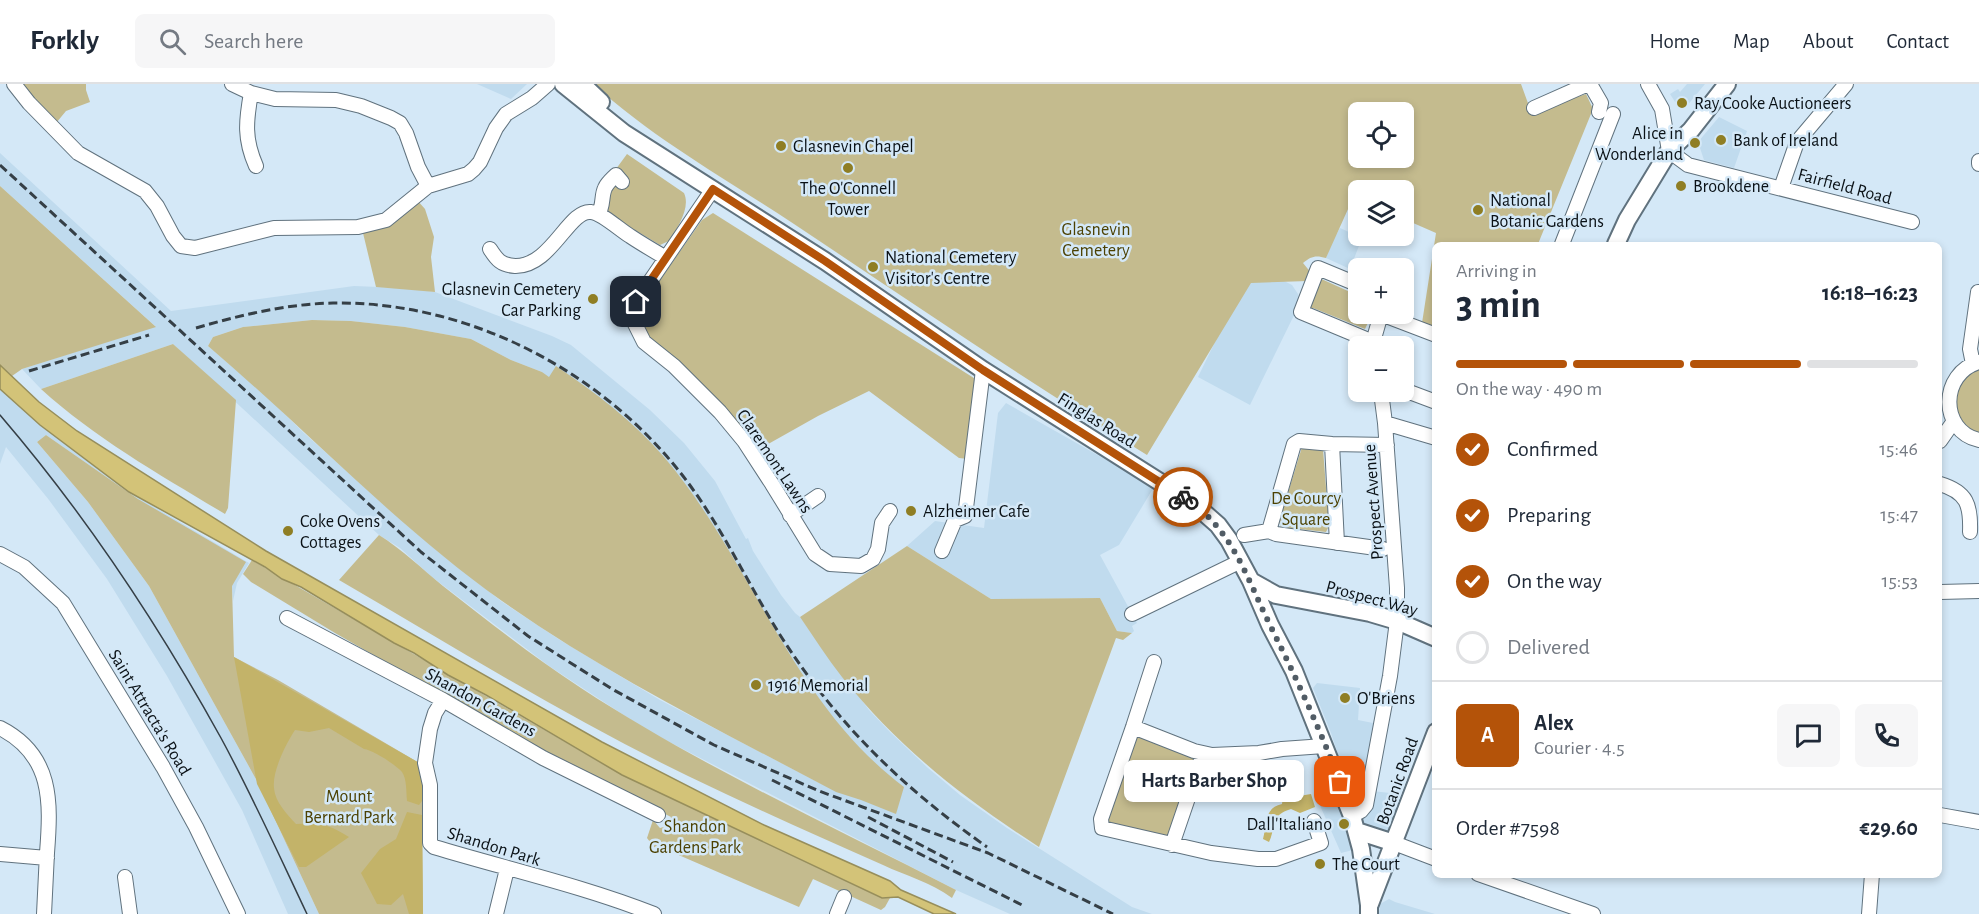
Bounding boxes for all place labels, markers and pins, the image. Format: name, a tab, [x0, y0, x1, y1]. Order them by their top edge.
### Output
place label: Ray Cooke Auctioneers	[1694, 95, 1851, 113]
marker: Ray Cooke Auctioneers	[1675, 96, 1689, 110]
place label: Alice in Wonderland	[1595, 125, 1683, 164]
place label: Bank of Ireland	[1733, 132, 1838, 150]
marker: Bank of Ireland	[1714, 133, 1728, 147]
marker: Alice in Wonderland	[1688, 136, 1702, 150]
place label: Glasnevin Chapel	[793, 138, 914, 156]
marker: Glasnevin Chapel	[774, 139, 788, 153]
marker: The O'Connell Tower	[841, 161, 855, 175]
place label: Brookdene	[1693, 178, 1769, 196]
marker: Brookdene	[1674, 179, 1688, 193]
place label: The O'Connell Tower	[800, 180, 896, 219]
place label: National Botanic Gardens	[1490, 192, 1604, 231]
marker: National Botanic Gardens	[1471, 203, 1485, 217]
place label: National Cemetery Visitor's Centre	[885, 249, 1017, 288]
marker: National Cemetery Visitor's Centre	[866, 260, 880, 274]
pin	[610, 276, 661, 327]
place label: Glasnevin Cemetery Car Parking	[442, 281, 581, 320]
marker: Glasnevin Cemetery Car Parking	[586, 292, 600, 306]
place label: Alzheimer Cafe	[923, 503, 1030, 521]
marker: Alzheimer Cafe	[904, 504, 918, 518]
place label: Coke Ovens Cottages	[300, 513, 380, 552]
marker: Coke Ovens Cottages	[281, 524, 295, 538]
place label: 1916 Memorial	[768, 677, 868, 695]
marker: 1916 Memorial	[749, 678, 763, 692]
place label: O'Briens	[1357, 690, 1415, 708]
marker: O'Briens	[1338, 691, 1352, 705]
pin	[1314, 756, 1365, 807]
callout: Harts Barber Shop	[1124, 761, 1304, 803]
place label: Dall'Italiano	[1246, 816, 1332, 834]
marker: Dall'Italiano	[1337, 817, 1351, 831]
place label: The Court	[1332, 856, 1400, 874]
marker: The Court	[1313, 857, 1327, 871]

